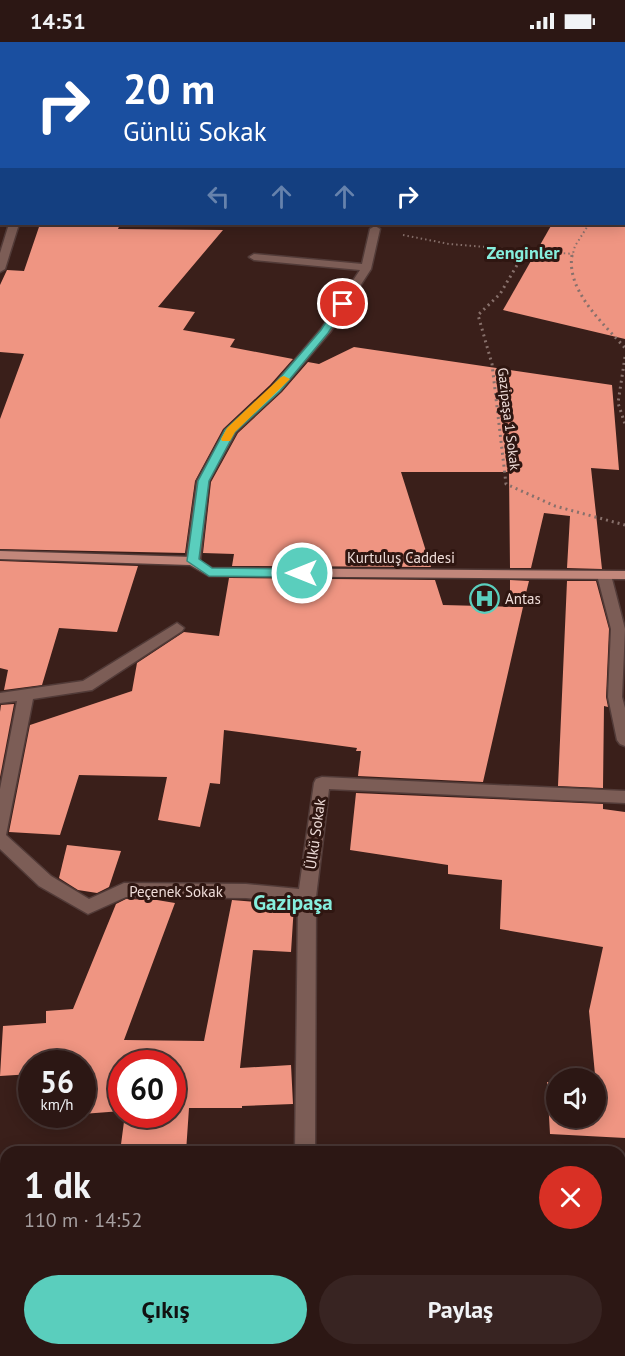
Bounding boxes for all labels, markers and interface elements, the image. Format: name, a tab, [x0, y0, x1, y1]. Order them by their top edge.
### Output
text: 14:51	[30, 7, 86, 35]
text: 20 m	[123, 61, 215, 116]
icon: right	[24, 66, 102, 144]
text: Günlü Sokak	[123, 114, 267, 148]
icon: left	[202, 180, 235, 213]
icon: ahead	[265, 180, 298, 213]
icon: ahead	[328, 180, 361, 213]
icon: right	[391, 180, 424, 213]
district label: Zenginler	[486, 241, 560, 264]
pin	[317, 278, 368, 329]
icon: arrive	[326, 287, 359, 320]
street label: Gazipaşa 1 Sokak	[494, 367, 524, 472]
position arrow	[270, 541, 334, 605]
street label: Kurtuluş Caddesi	[347, 548, 455, 567]
hospital icon: Antas	[468, 582, 500, 614]
place label: Antas	[505, 589, 541, 608]
street label: Ülkü Sokak	[301, 797, 329, 871]
street label: Peçenek Sokak	[129, 882, 224, 901]
district label: Gazipaşa	[253, 889, 333, 916]
speed limit sign: 60	[108, 1050, 186, 1128]
text: 56	[40, 1062, 74, 1101]
map controls	[546, 1068, 606, 1128]
button: sound	[546, 1068, 606, 1128]
text: km/h	[41, 1095, 73, 1114]
text: 1 dk	[24, 1161, 91, 1208]
button: close	[539, 1166, 602, 1229]
text: 110 m · 14:52	[24, 1207, 142, 1233]
button: Çıkış	[24, 1275, 307, 1344]
button: Paylaş	[319, 1275, 602, 1344]

